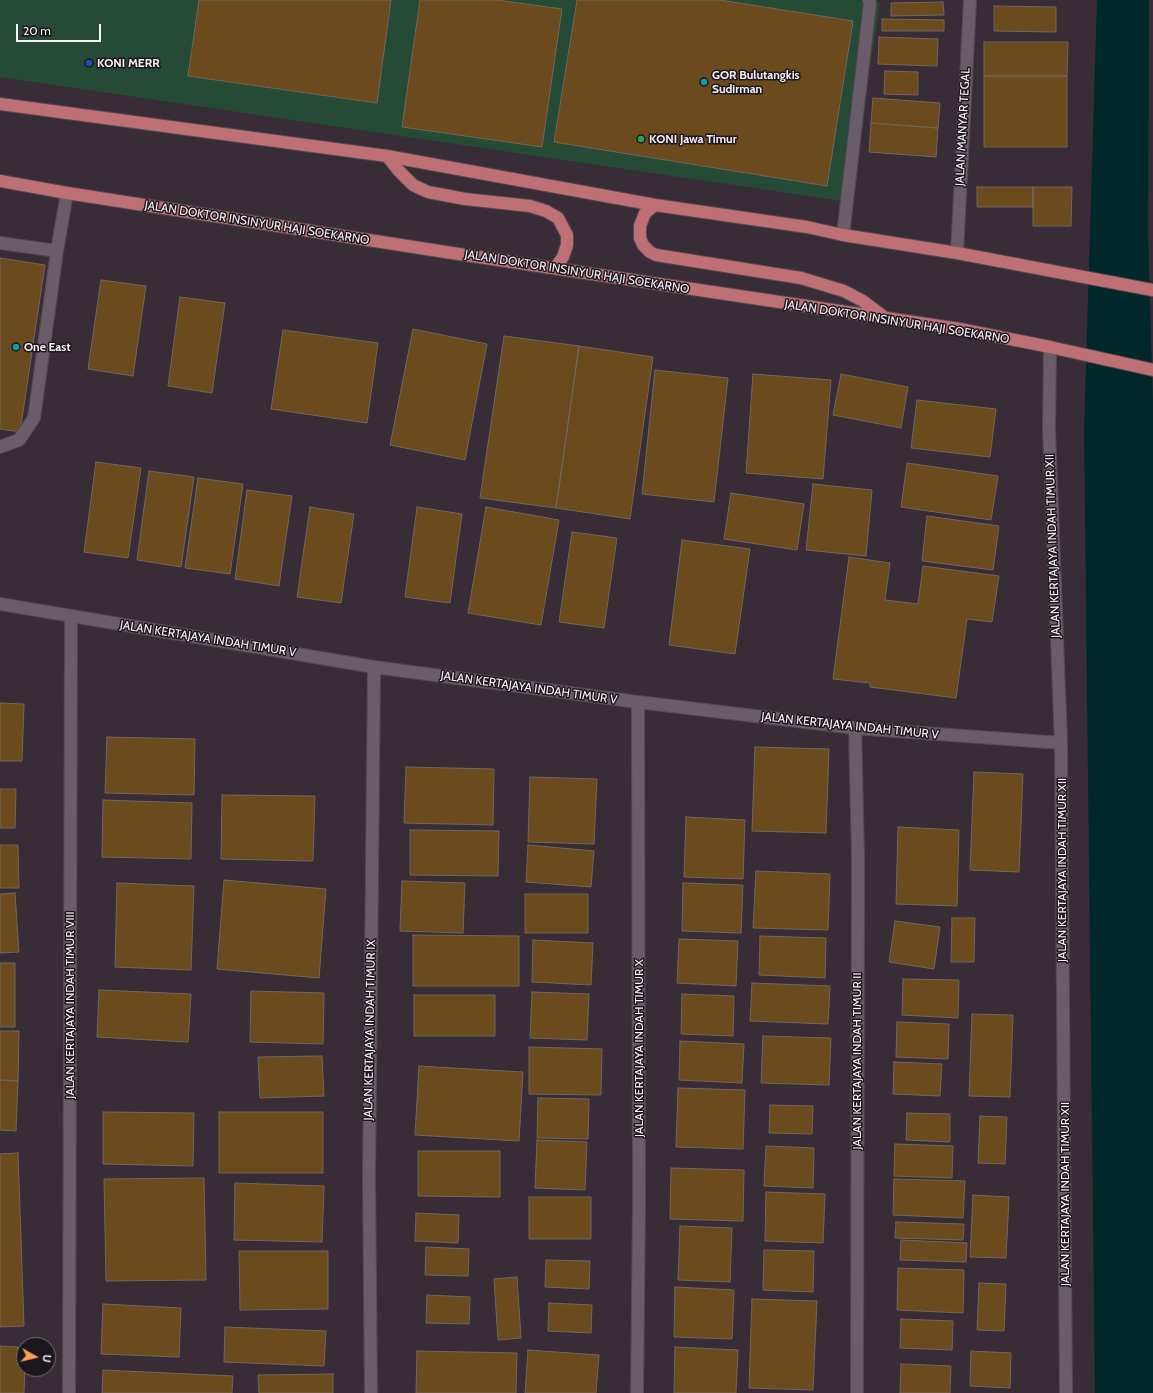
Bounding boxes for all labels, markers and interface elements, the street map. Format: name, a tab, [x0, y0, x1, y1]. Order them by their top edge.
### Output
scale bar	[18, 16, 103, 42]
text: 20 m	[23, 23, 51, 38]
place label: KONI MERR	[97, 56, 160, 70]
marker: KONI MERR	[84, 58, 94, 68]
place label: GOR Bulutangkis Sudirman	[712, 68, 800, 96]
street label: JALAN MANYAR TEGAL	[953, 68, 973, 186]
marker: GOR Bulutangkis Sudirman	[699, 77, 709, 87]
place label: KONI Jawa Timur	[649, 132, 737, 146]
marker: KONI Jawa Timur	[636, 134, 646, 144]
street label: JALAN DOKTOR INSINYUR HAJI SOEKARNO	[144, 198, 370, 248]
street label: JALAN DOKTOR INSINYUR HAJI SOEKARNO	[464, 247, 690, 297]
street label: JALAN DOKTOR INSINYUR HAJI SOEKARNO	[784, 297, 1010, 347]
place label: One East	[24, 340, 71, 354]
marker: One East	[11, 342, 21, 352]
street label: JALAN KERTAJAYA INDAH TIMUR XII	[1043, 454, 1063, 638]
street label: JALAN KERTAJAYA INDAH TIMUR V	[119, 618, 297, 660]
street label: JALAN KERTAJAYA INDAH TIMUR V	[440, 668, 618, 708]
street label: JALAN KERTAJAYA INDAH TIMUR V	[761, 710, 939, 742]
street label: JALAN KERTAJAYA INDAH TIMUR XII	[1055, 778, 1069, 962]
street label: JALAN KERTAJAYA INDAH TIMUR VIII	[63, 911, 77, 1099]
street label: JALAN KERTAJAYA INDAH TIMUR IX	[361, 939, 379, 1121]
street label: JALAN KERTAJAYA INDAH TIMUR X	[632, 959, 646, 1137]
street label: JALAN KERTAJAYA INDAH TIMUR II	[850, 973, 864, 1149]
street label: JALAN KERTAJAYA INDAH TIMUR XII	[1058, 1102, 1072, 1286]
north arrow	[16, 1337, 56, 1377]
text: U	[39, 1354, 54, 1363]

